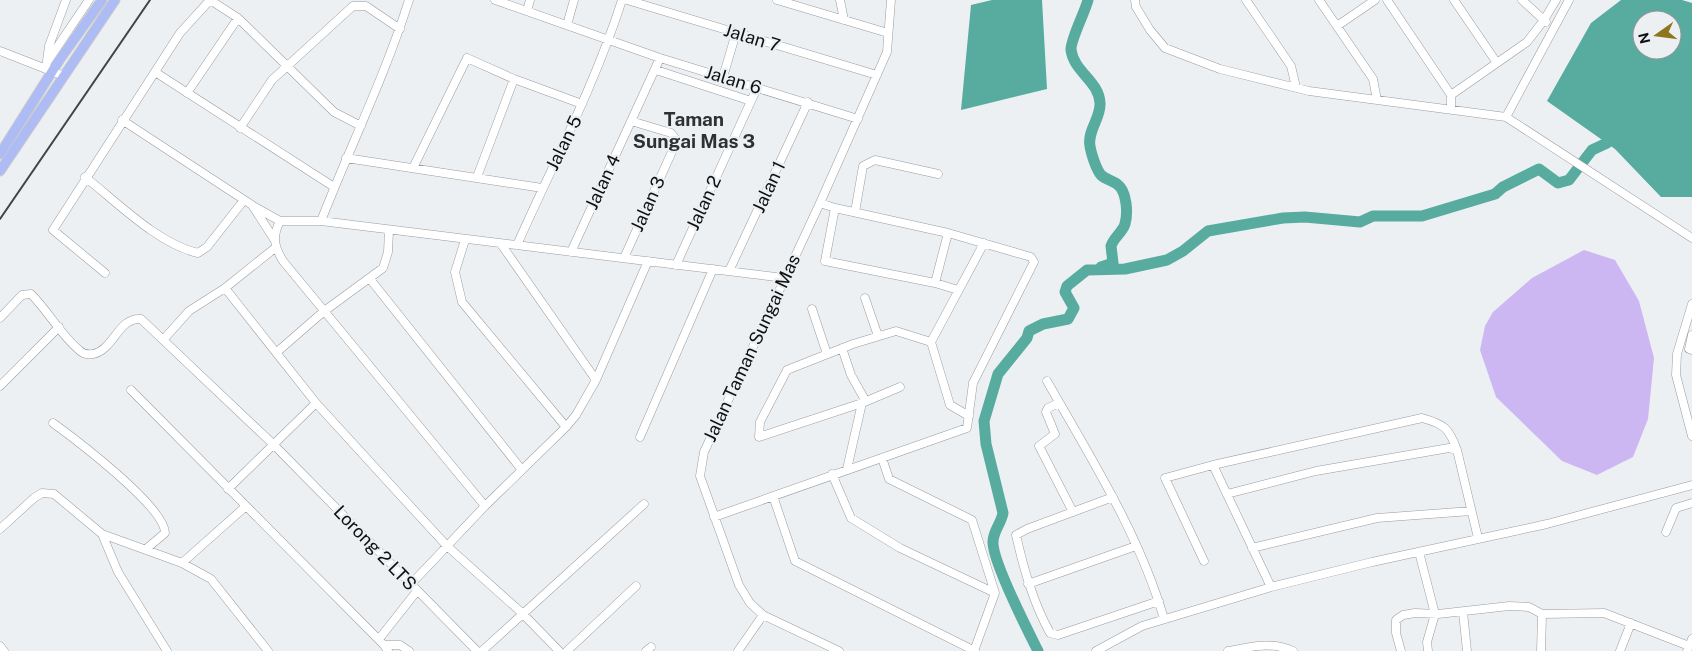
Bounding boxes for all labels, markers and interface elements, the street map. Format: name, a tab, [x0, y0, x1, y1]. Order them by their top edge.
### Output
north arrow	[1632, 10, 1682, 60]
street label: Jalan 7	[721, 19, 783, 56]
text: N	[1635, 31, 1653, 45]
street label: Jalan 6	[702, 61, 764, 98]
district label: Taman Sungai Mas 3	[633, 108, 755, 152]
street label: Jalan 5	[541, 112, 586, 174]
street label: Jalan 4	[581, 151, 624, 213]
street label: Jalan 1	[748, 158, 790, 216]
street label: Jalan 2	[682, 172, 725, 233]
street label: Jalan 3	[626, 173, 669, 235]
street label: Jalan Taman Sungai Mas	[699, 251, 804, 445]
street label: Lorong 2 LTS	[330, 501, 421, 594]

